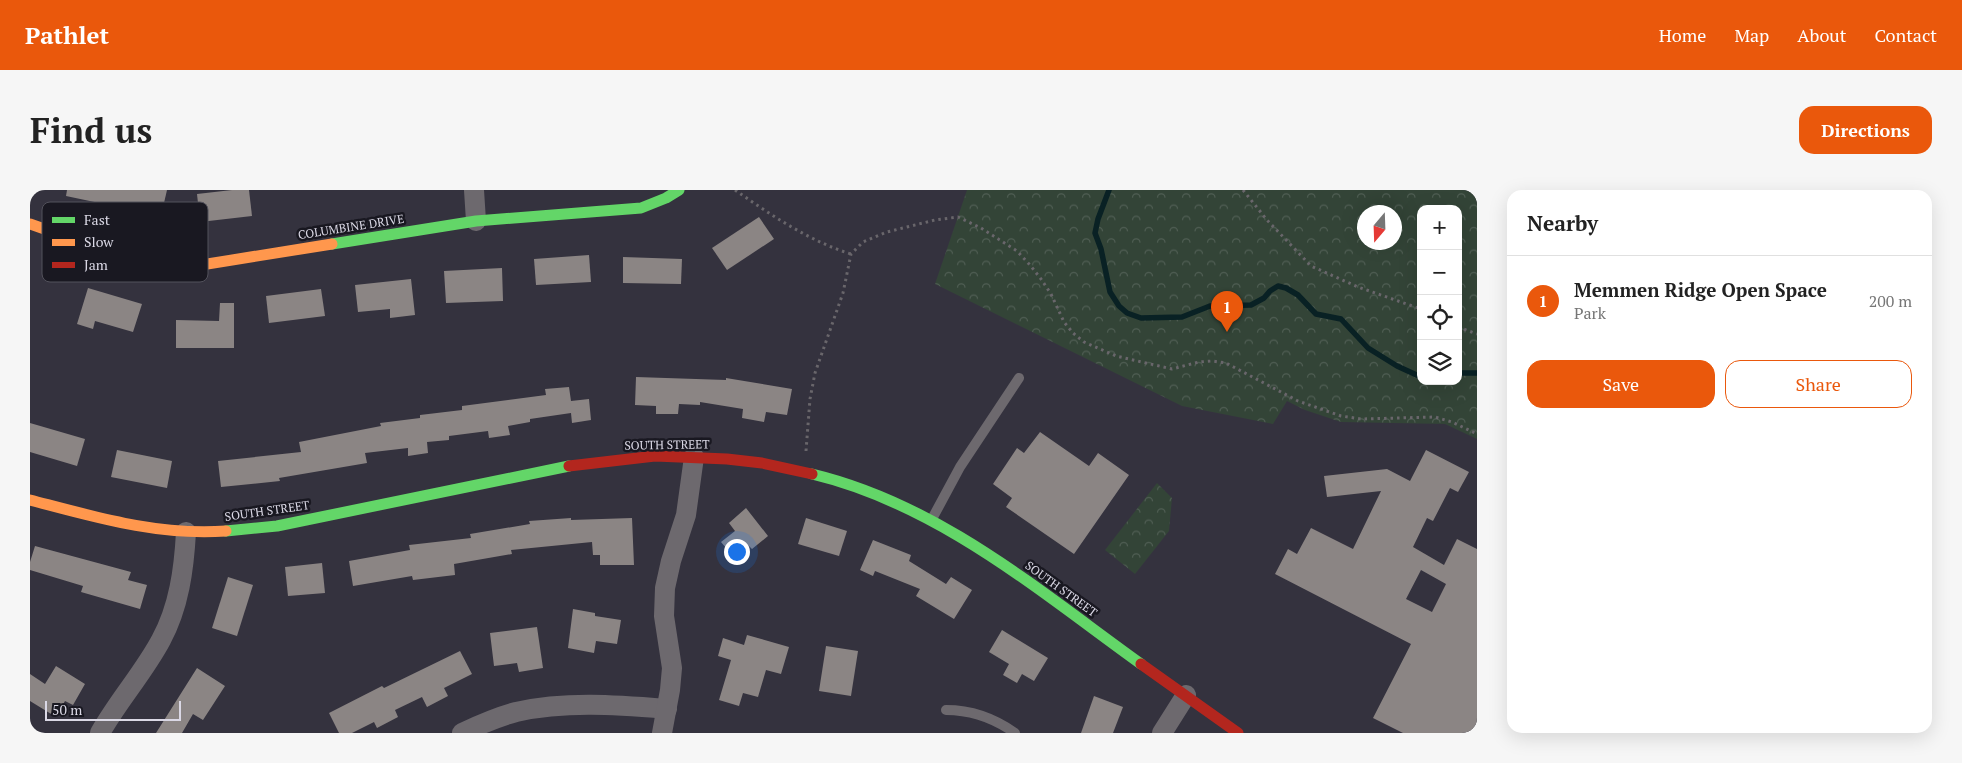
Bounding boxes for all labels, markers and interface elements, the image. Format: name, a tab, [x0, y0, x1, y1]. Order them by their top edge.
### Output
text: Pathlet	[25, 19, 109, 51]
text: Home	[1659, 23, 1706, 47]
text: Map	[1734, 23, 1769, 47]
text: About	[1797, 23, 1846, 47]
text: Contact	[1874, 23, 1937, 47]
button: Directions	[1799, 106, 1932, 154]
text: Find us	[30, 107, 152, 153]
legend	[42, 202, 208, 282]
north arrow	[1357, 205, 1402, 250]
map controls	[1417, 205, 1462, 385]
button: +	[1417, 205, 1462, 250]
text: Nearby	[1527, 209, 1598, 237]
text: Fast	[84, 210, 111, 229]
street label: COLUMBINE DRIVE	[297, 211, 405, 242]
text: Slow	[84, 232, 114, 251]
button: −	[1417, 250, 1462, 295]
text: Jam	[84, 255, 108, 274]
text: Memmen Ridge Open Space	[1574, 277, 1827, 302]
text: 1	[1538, 290, 1548, 312]
text: 200 m	[1869, 290, 1912, 312]
pin: 1	[1211, 291, 1243, 332]
button: locate	[1417, 295, 1462, 340]
text: Park	[1574, 302, 1606, 324]
button: layers	[1417, 340, 1462, 385]
button: Save	[1527, 360, 1715, 408]
button: Share	[1725, 360, 1912, 408]
street label: SOUTH STREET	[624, 436, 710, 453]
street label: SOUTH STREET	[224, 497, 311, 524]
your location	[724, 539, 750, 565]
street label: SOUTH STREET	[1022, 557, 1101, 620]
scale bar	[45, 698, 181, 721]
text: 50 m	[52, 700, 82, 719]

